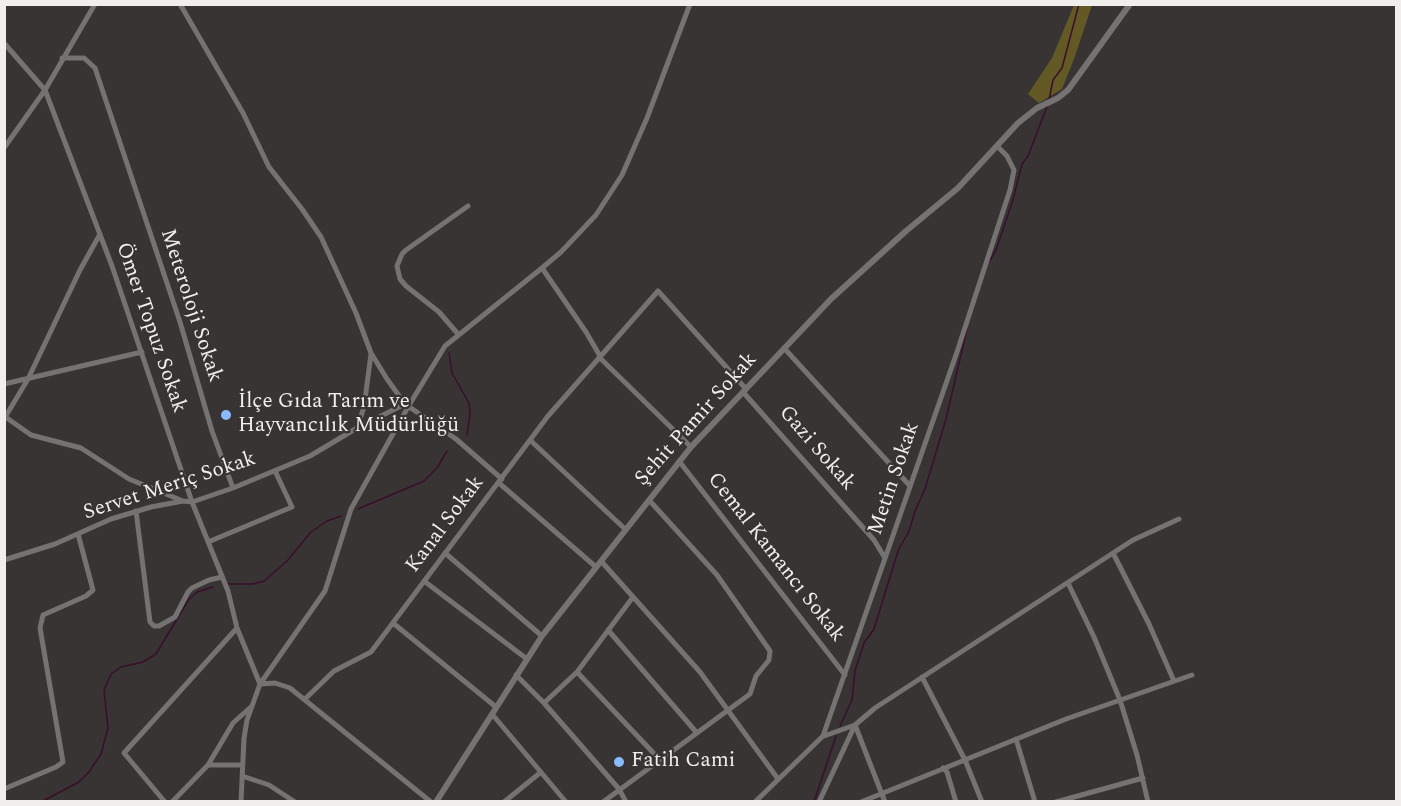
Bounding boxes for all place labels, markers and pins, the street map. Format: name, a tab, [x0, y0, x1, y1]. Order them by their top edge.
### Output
place label: İlçe Gıda Tarım ve Hayvancılık Müdürlüğü	[238, 390, 459, 440]
marker: İlçe Gıda Tarım ve Hayvancılık Müdürlüğü	[219, 408, 233, 422]
place label: Fatih Cami	[631, 749, 735, 775]
marker: Fatih Cami	[612, 755, 626, 769]

